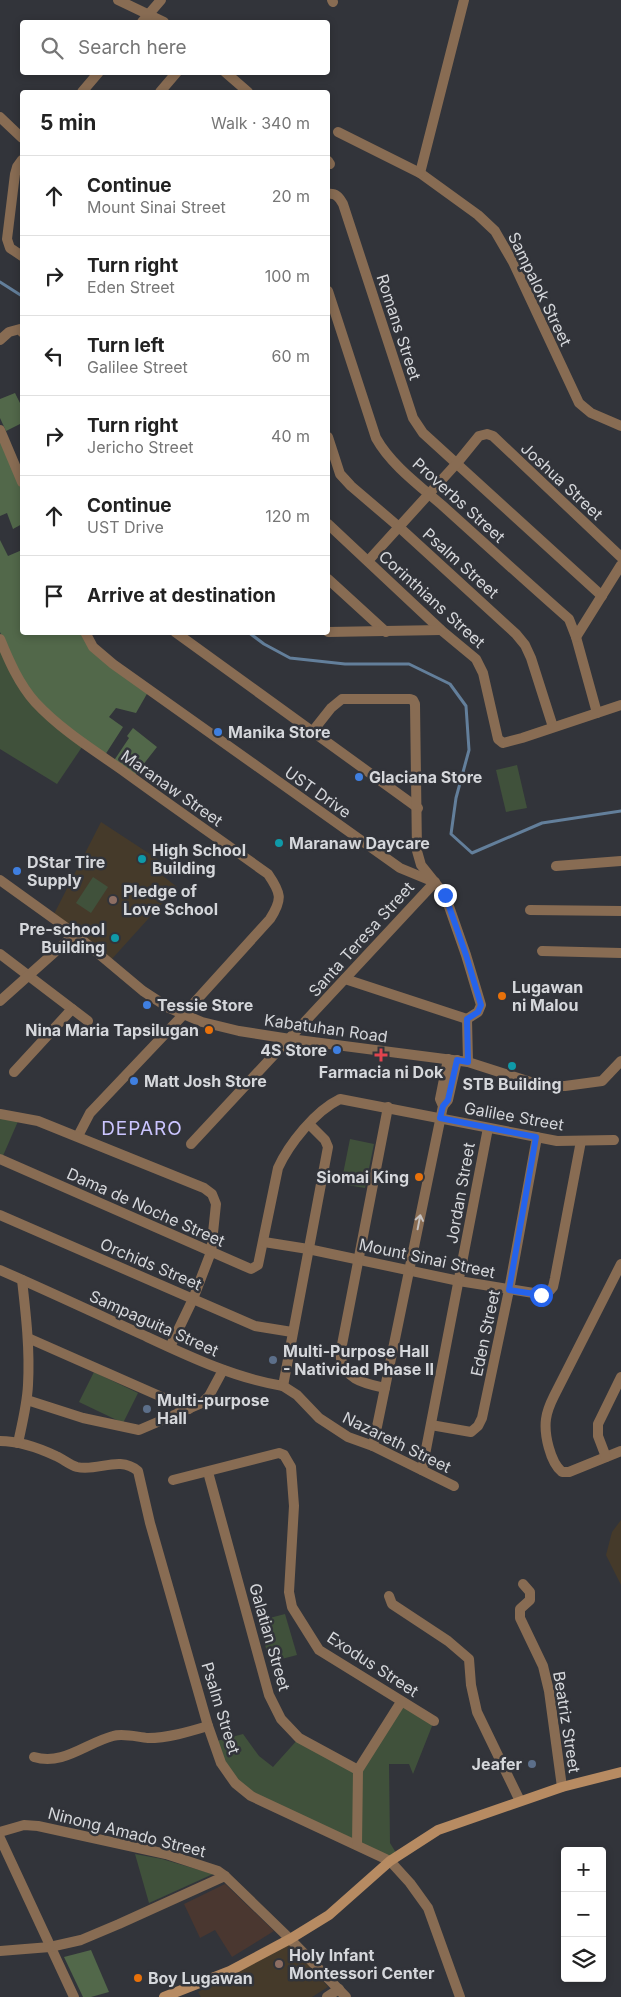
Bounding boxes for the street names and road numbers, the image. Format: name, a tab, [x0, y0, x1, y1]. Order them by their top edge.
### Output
street label: Sampalok Street	[504, 229, 576, 349]
street label: Romans Street	[372, 272, 426, 382]
street label: Joshua Street	[517, 438, 607, 524]
street label: Proverbs Street	[409, 453, 509, 547]
street label: Psalm Street	[419, 524, 503, 602]
street label: Corinthians Street	[375, 546, 489, 652]
street label: Maranaw Street	[117, 746, 227, 830]
street label: UST Drive	[281, 762, 355, 822]
street label: Santa Teresa Street	[304, 877, 418, 1001]
street label: Kabatuhan Road	[263, 1009, 389, 1047]
street label: Galilee Street	[463, 1097, 565, 1135]
street label: Jordan Street	[441, 1141, 479, 1245]
street label: Dama de Noche Street	[64, 1163, 228, 1251]
street label: Orchids Street	[97, 1234, 205, 1294]
street label: Mount Sinai Street	[357, 1234, 497, 1282]
street label: Sampaguita Street	[86, 1286, 222, 1360]
street label: Eden Street	[466, 1288, 504, 1378]
street label: Nazareth Street	[339, 1407, 455, 1477]
street label: Galatian Street	[245, 1581, 295, 1693]
street label: Exodus Street	[324, 1627, 422, 1701]
street label: Psalm Street	[198, 1660, 244, 1756]
street label: Beatriz Street	[549, 1670, 585, 1774]
street label: Ninong Amado Street	[46, 1803, 208, 1861]

